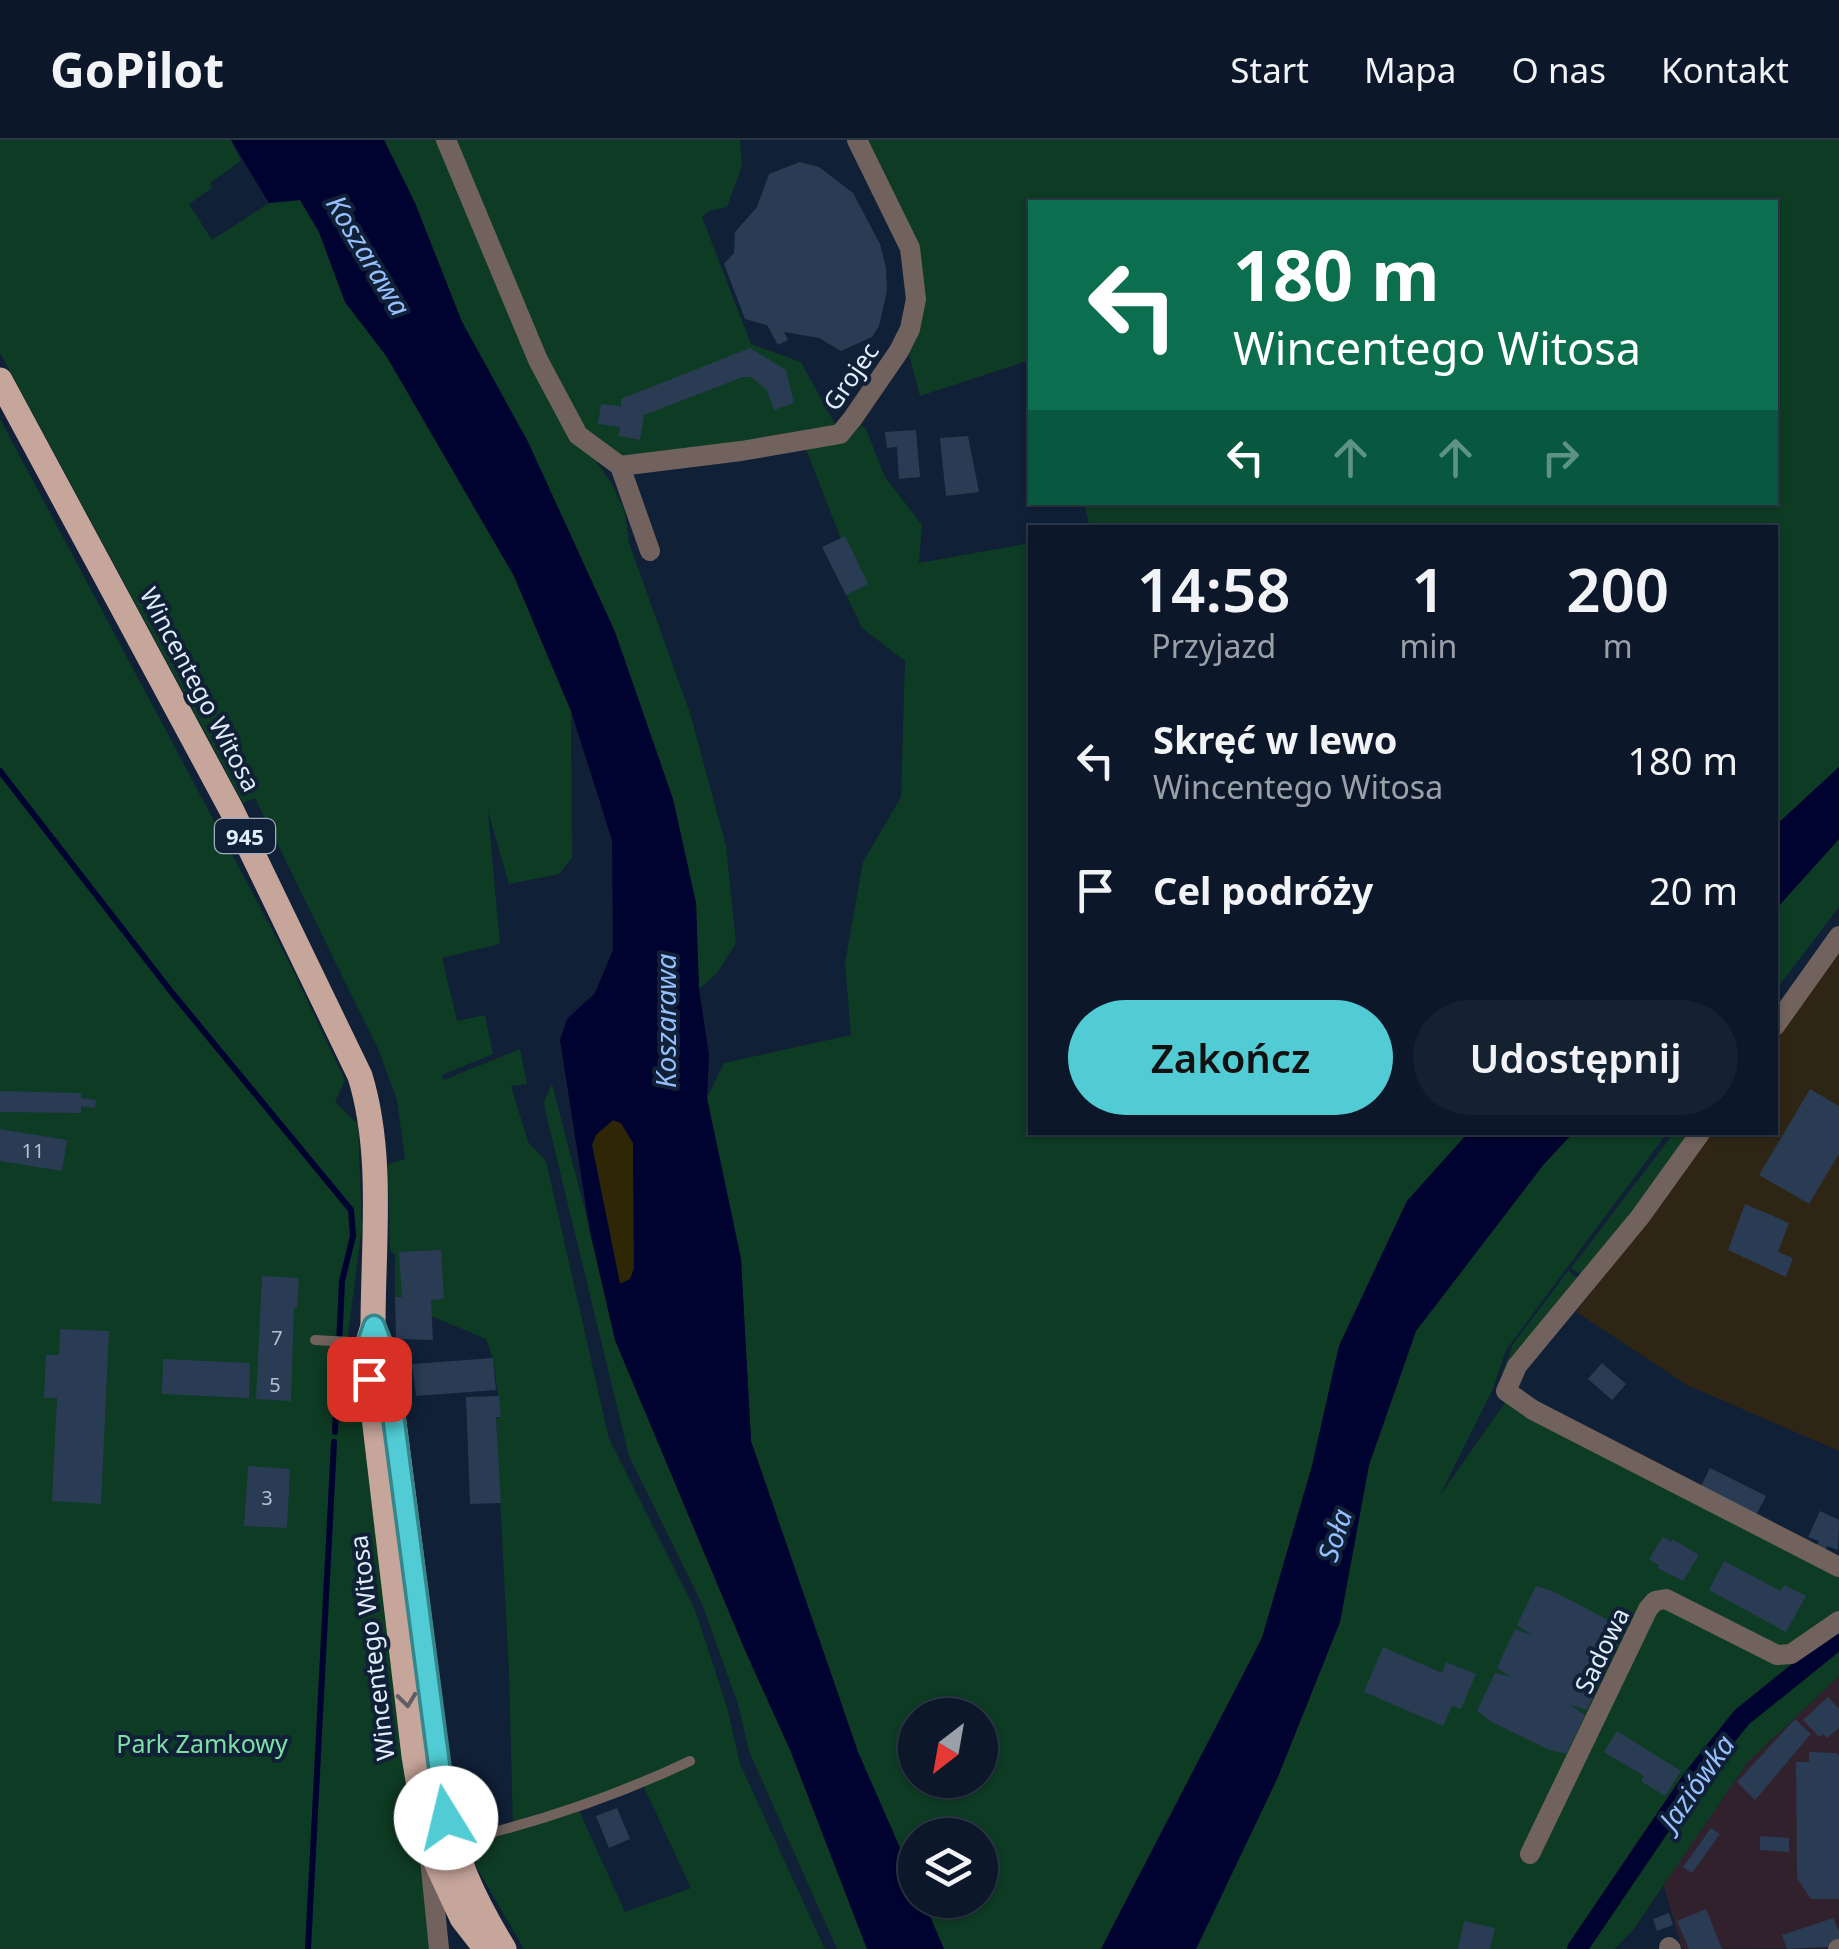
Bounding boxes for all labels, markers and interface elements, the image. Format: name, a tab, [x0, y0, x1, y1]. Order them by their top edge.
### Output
text: GoPilot	[50, 37, 224, 102]
text: Start	[1230, 46, 1309, 93]
text: Mapa	[1364, 46, 1456, 93]
text: O nas	[1511, 46, 1606, 93]
text: Kontakt	[1661, 46, 1789, 93]
water label: Koszarawa	[318, 188, 420, 323]
text: 180 m	[1233, 226, 1440, 322]
icon: left	[1068, 240, 1198, 370]
text: Wincentego Witosa	[1233, 317, 1641, 378]
street label: Grojec	[814, 335, 886, 417]
icon: left	[1218, 430, 1273, 485]
icon: ahead	[1323, 430, 1378, 485]
icon: ahead	[1428, 430, 1483, 485]
icon: right	[1533, 430, 1588, 485]
text: 14:58	[1137, 548, 1291, 630]
text: 1	[1411, 548, 1446, 630]
text: 200	[1566, 548, 1669, 630]
street label: Wincentego Witosa	[133, 581, 269, 797]
text: Przyjazd	[1151, 624, 1276, 667]
text: min	[1399, 624, 1457, 667]
text: m	[1603, 624, 1633, 667]
text: Skręć w lewo	[1153, 713, 1398, 765]
icon: left	[1068, 733, 1123, 788]
text: 180 m	[1627, 734, 1738, 786]
text: Wincentego Witosa	[1153, 765, 1443, 808]
road number: 945	[215, 819, 275, 853]
icon: arrive	[1068, 863, 1123, 918]
text: Cel podróży	[1153, 864, 1373, 916]
text: 20 m	[1649, 864, 1738, 916]
water label: Koszarawa	[646, 954, 684, 1088]
button: Zakończ	[1068, 1000, 1393, 1115]
button: Udostępnij	[1413, 1000, 1738, 1115]
house number: 11	[22, 1137, 44, 1164]
house number: 7	[271, 1324, 283, 1351]
pin	[327, 1337, 412, 1422]
icon: arrive	[342, 1352, 397, 1407]
house number: 5	[269, 1371, 281, 1398]
house number: 3	[261, 1484, 273, 1511]
water label: Soła	[1308, 1504, 1360, 1566]
street label: Wincentego Witosa	[340, 1533, 402, 1763]
street label: Sadowa	[1566, 1601, 1636, 1699]
one-way arrow	[396, 1692, 417, 1708]
north arrow	[898, 1698, 998, 1798]
map controls	[898, 1698, 998, 1918]
park label: Park Zamkowy	[116, 1726, 288, 1760]
water label: Jaziówka	[1646, 1727, 1743, 1841]
position arrow	[394, 1766, 498, 1870]
button: layers	[898, 1818, 998, 1918]

